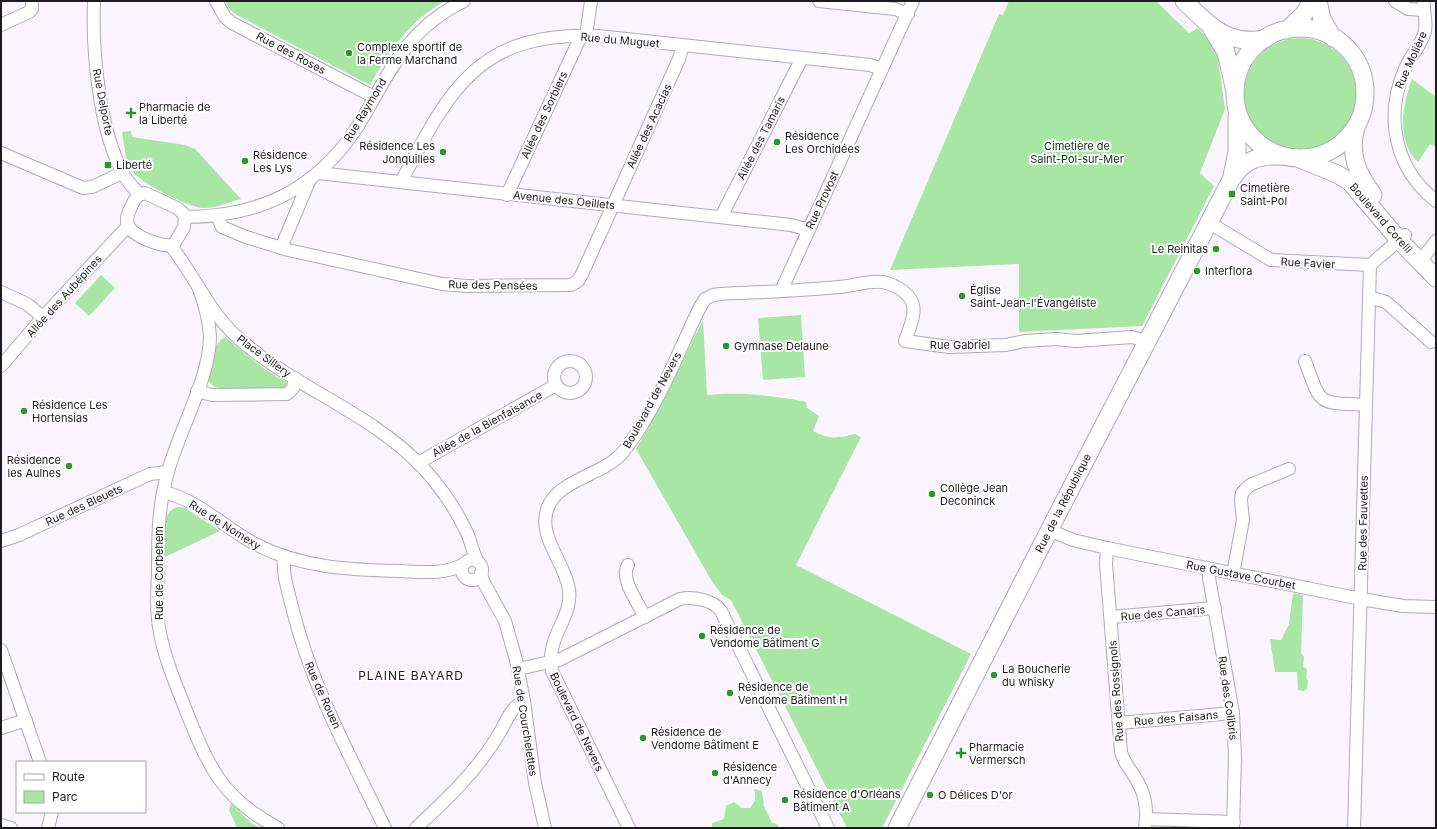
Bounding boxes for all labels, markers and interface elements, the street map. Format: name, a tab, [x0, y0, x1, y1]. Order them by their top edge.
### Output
street label: Rue des Roses	[254, 29, 328, 77]
street label: Rue Molière	[1392, 29, 1430, 91]
street label: Rue du Muguet	[580, 30, 660, 50]
place label: Complexe sportif de la Ferme Marchand	[357, 40, 462, 67]
marker: Complexe sportif de la Ferme Marchand	[344, 48, 354, 58]
street label: Rue Delporte	[90, 67, 116, 137]
street label: Allée des Sorbiers	[518, 69, 570, 161]
street label: Rue Raymond	[341, 76, 389, 144]
street label: Allée des Acacias	[623, 81, 675, 171]
street label: Allée des Tamaris	[734, 94, 788, 182]
place label: Pharmacie de la Liberté	[139, 100, 210, 127]
marker: Pharmacie de la Liberté	[126, 108, 136, 118]
place label: Résidence Les Orchidées	[785, 129, 860, 156]
marker: Résidence Les Orchidées	[772, 137, 782, 147]
place label: Résidence Les Jonquilles	[359, 139, 435, 166]
park label: Cimetière de Saint-Pol-sur-Mer	[1030, 139, 1124, 166]
marker: Résidence Les Jonquilles	[438, 147, 448, 157]
place label: Résidence Les Lys	[253, 148, 307, 175]
marker: Résidence Les Lys	[240, 156, 250, 166]
place label: Liberté	[116, 158, 152, 172]
marker: Liberté	[103, 160, 113, 170]
street label: Rue Provost	[802, 168, 842, 231]
street label: Boulevard Corelli	[1347, 180, 1415, 256]
place label: Cimetière Saint-Pol	[1240, 181, 1290, 208]
street label: Avenue des Oeillets	[512, 188, 616, 212]
marker: Cimetière Saint-Pol	[1227, 189, 1237, 199]
place label: Le Reinitas	[1151, 242, 1208, 256]
marker: Le Reinitas	[1211, 244, 1221, 254]
street label: Allée des Aubépines	[23, 252, 105, 340]
street label: Rue Favier	[1280, 255, 1336, 271]
place label: Interflora	[1205, 264, 1252, 278]
marker: Interflora	[1192, 266, 1202, 276]
street label: Rue des Pensées	[448, 277, 538, 293]
place label: Église Saint-Jean-l'Évangéliste	[970, 283, 1096, 310]
marker: Église Saint-Jean-l'Évangéliste	[957, 291, 967, 301]
street label: Place Sillery	[234, 332, 294, 380]
street label: Rue Gabriel	[930, 338, 990, 352]
place label: Gymnase Delaune	[734, 339, 829, 353]
marker: Gymnase Delaune	[721, 341, 731, 351]
street label: Boulevard de Nevers	[620, 349, 684, 451]
street label: Allée de la Bienfaisance	[430, 388, 544, 460]
place label: Résidence Les Hortensias	[32, 398, 108, 425]
marker: Résidence Les Hortensias	[19, 406, 29, 416]
street label: Rue de la République	[1032, 451, 1094, 555]
place label: Résidence les Aulnes	[7, 453, 61, 480]
marker: Résidence les Aulnes	[64, 461, 74, 471]
street label: Rue des Fauvettes	[1355, 475, 1371, 571]
street label: Rue des Bleuets	[43, 481, 125, 529]
place label: Collège Jean Deconinck	[940, 481, 1008, 508]
marker: Collège Jean Deconinck	[927, 489, 937, 499]
street label: Rue de Nomexy	[186, 497, 264, 553]
street label: Rue de Corbehem	[152, 526, 166, 620]
street label: Rue Gustave Courbet	[1185, 558, 1297, 593]
street label: Rue des Canaris	[1120, 602, 1206, 624]
place label: Résidence de Vendome Bâtiment G	[710, 623, 820, 650]
marker: Résidence de Vendome Bâtiment G	[697, 631, 707, 641]
street label: Rue des Rossignols	[1105, 640, 1127, 742]
street label: Rue des Colibris	[1215, 655, 1241, 741]
street label: Rue de Rouen	[302, 659, 344, 731]
place label: La Boucherie du whisky	[1002, 662, 1070, 689]
street label: Rue de Courchelettes	[509, 665, 541, 777]
district label: PLAINE BAYARD	[358, 668, 464, 683]
street label: Boulevard de Nevers	[547, 670, 607, 774]
marker: La Boucherie du whisky	[989, 670, 999, 680]
place label: Résidence de Vendome Bâtiment H	[738, 680, 847, 707]
marker: Résidence de Vendome Bâtiment H	[725, 688, 735, 698]
street label: Rue des Faisans	[1133, 707, 1219, 729]
place label: Résidence de Vendome Bâtiment E	[651, 725, 759, 752]
marker: Résidence de Vendome Bâtiment E	[638, 733, 648, 743]
place label: Pharmacie Vermersch	[969, 740, 1026, 767]
marker: Pharmacie Vermersch	[956, 748, 966, 758]
place label: Résidence d'Annecy	[723, 760, 777, 787]
legend	[16, 761, 146, 813]
marker: Résidence d'Annecy	[710, 768, 720, 778]
text: Route	[52, 769, 85, 784]
place label: Résidence d'Orléans Bâtiment A	[793, 787, 901, 814]
place label: O Délices D'or	[938, 788, 1013, 802]
text: Parc	[52, 789, 78, 804]
marker: O Délices D'or	[925, 790, 935, 800]
marker: Résidence d'Orléans Bâtiment A	[780, 795, 790, 805]

